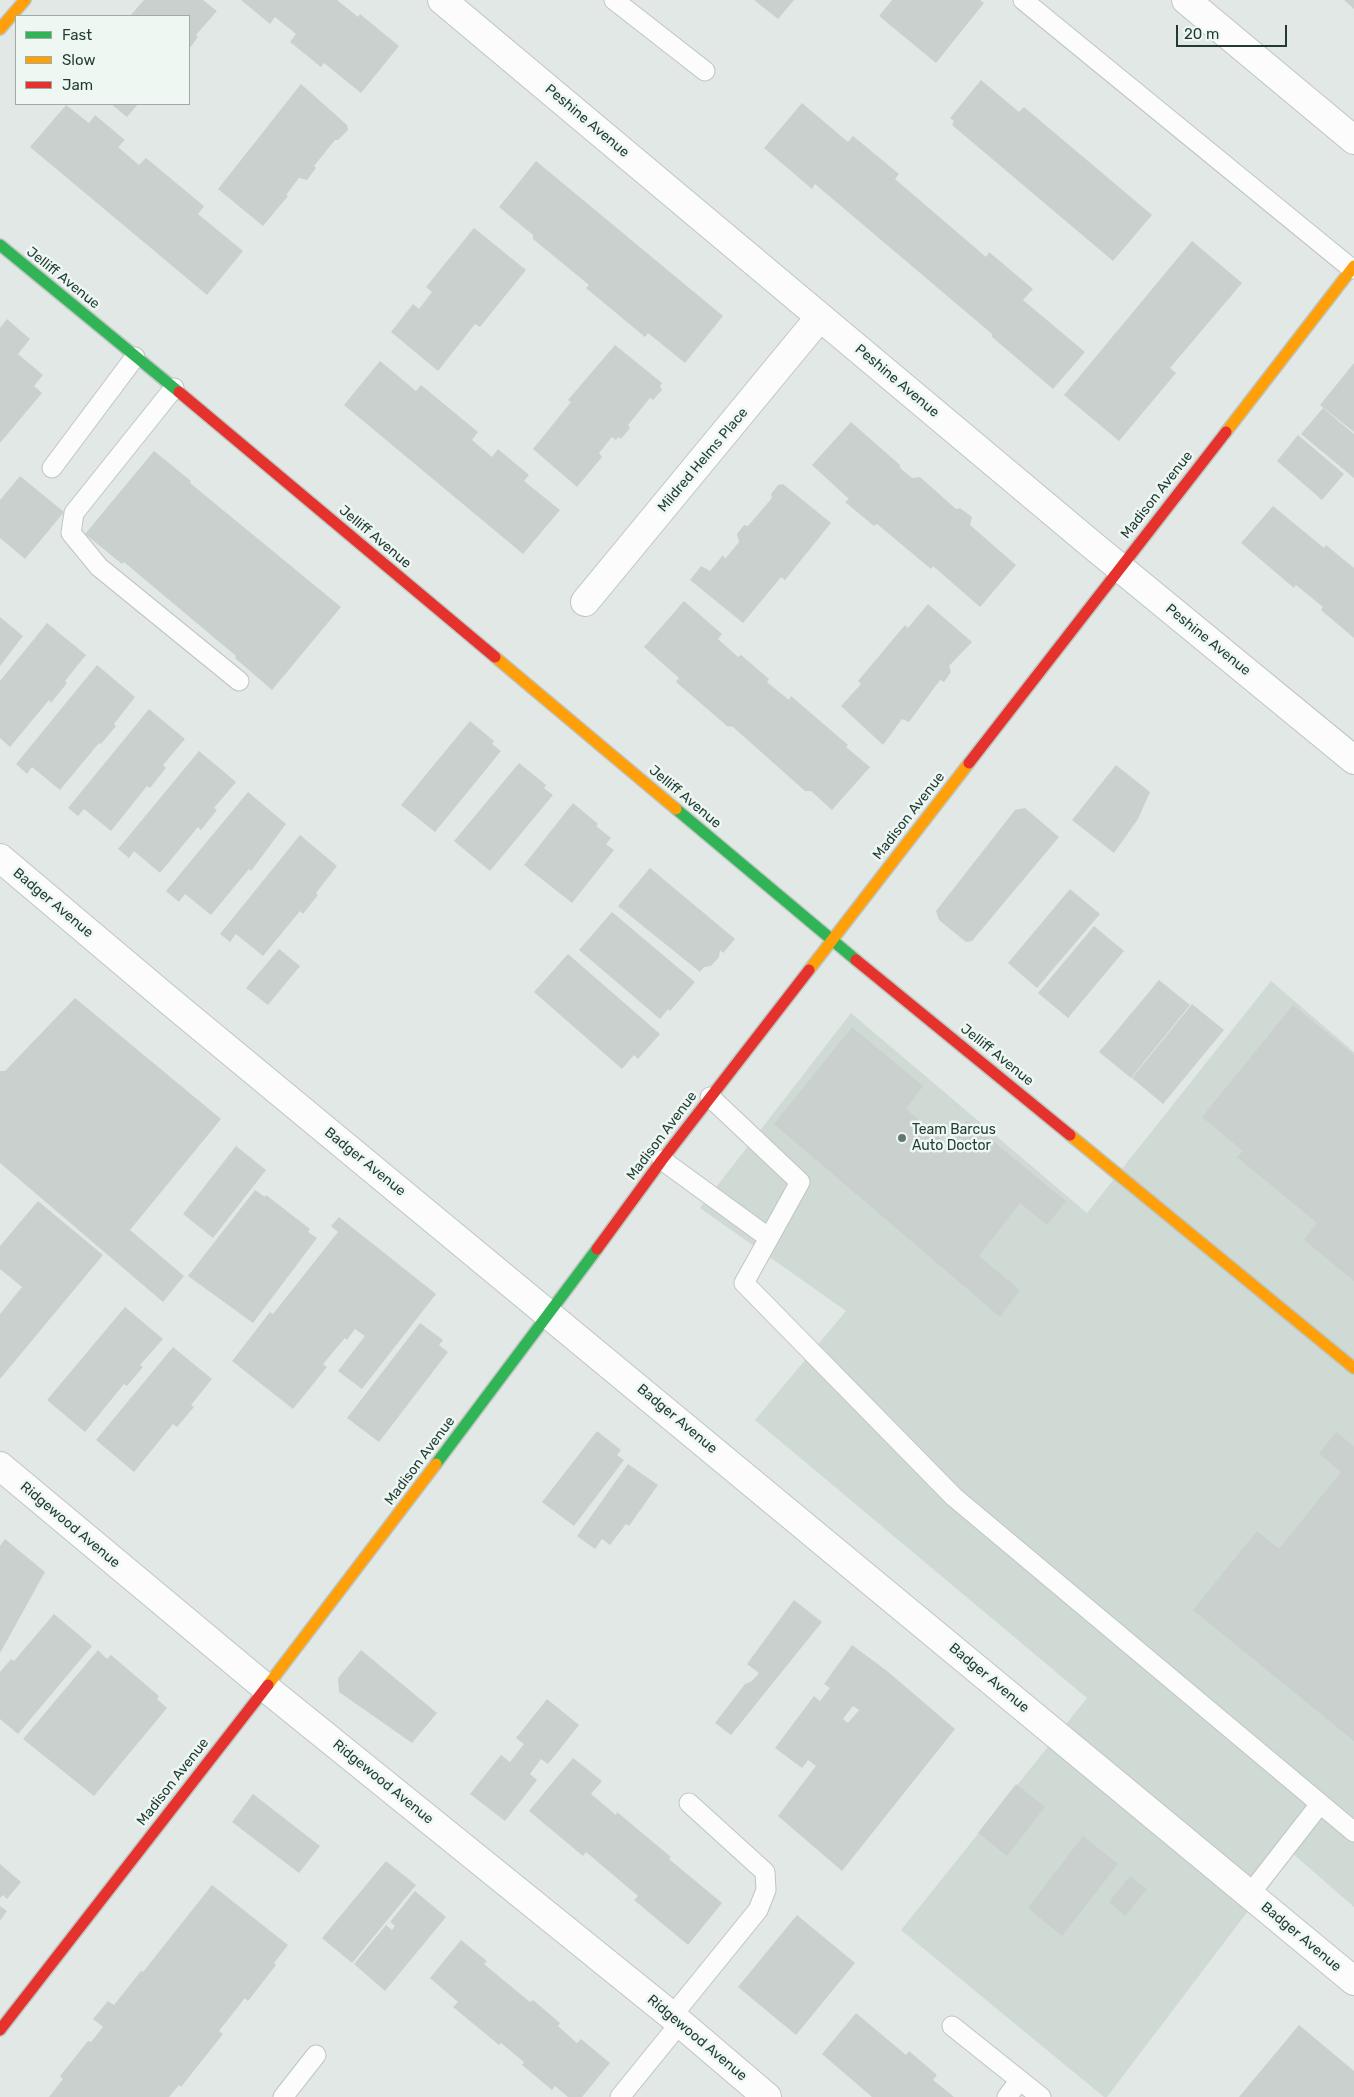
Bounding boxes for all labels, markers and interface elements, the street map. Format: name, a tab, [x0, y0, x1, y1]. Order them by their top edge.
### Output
legend	[15, 15, 190, 105]
scale bar	[1179, 15, 1290, 47]
text: 20 m	[1184, 25, 1219, 43]
text: Fast	[62, 26, 92, 44]
text: Slow	[62, 51, 95, 69]
text: Jam	[62, 76, 93, 94]
street label: Peshine Avenue	[542, 81, 632, 161]
street label: Jelliff Avenue	[23, 243, 103, 313]
street label: Peshine Avenue	[852, 341, 942, 421]
street label: Mildred Helms Place	[654, 404, 752, 516]
street label: Madison Avenue	[1118, 448, 1196, 542]
street label: Jelliff Avenue	[335, 502, 415, 572]
street label: Peshine Avenue	[1162, 601, 1254, 679]
street label: Jelliff Avenue	[645, 762, 725, 832]
street label: Madison Avenue	[870, 769, 948, 863]
street label: Badger Avenue	[10, 865, 96, 941]
street label: Jelliff Avenue	[957, 1020, 1037, 1090]
street label: Madison Avenue	[623, 1088, 701, 1184]
place label: Team Barcus Auto Doctor	[912, 1122, 996, 1154]
street label: Badger Avenue	[321, 1124, 409, 1200]
marker: Team Barcus Auto Doctor	[896, 1132, 908, 1144]
street label: Badger Avenue	[634, 1381, 720, 1457]
street label: Madison Avenue	[381, 1413, 459, 1509]
street label: Ridgewood Avenue	[17, 1478, 123, 1572]
street label: Badger Avenue	[946, 1640, 1032, 1716]
street label: Madison Avenue	[134, 1735, 212, 1829]
street label: Ridgewood Avenue	[329, 1736, 437, 1828]
street label: Badger Avenue	[1258, 1899, 1344, 1975]
street label: Ridgewood Avenue	[644, 1991, 750, 2085]

